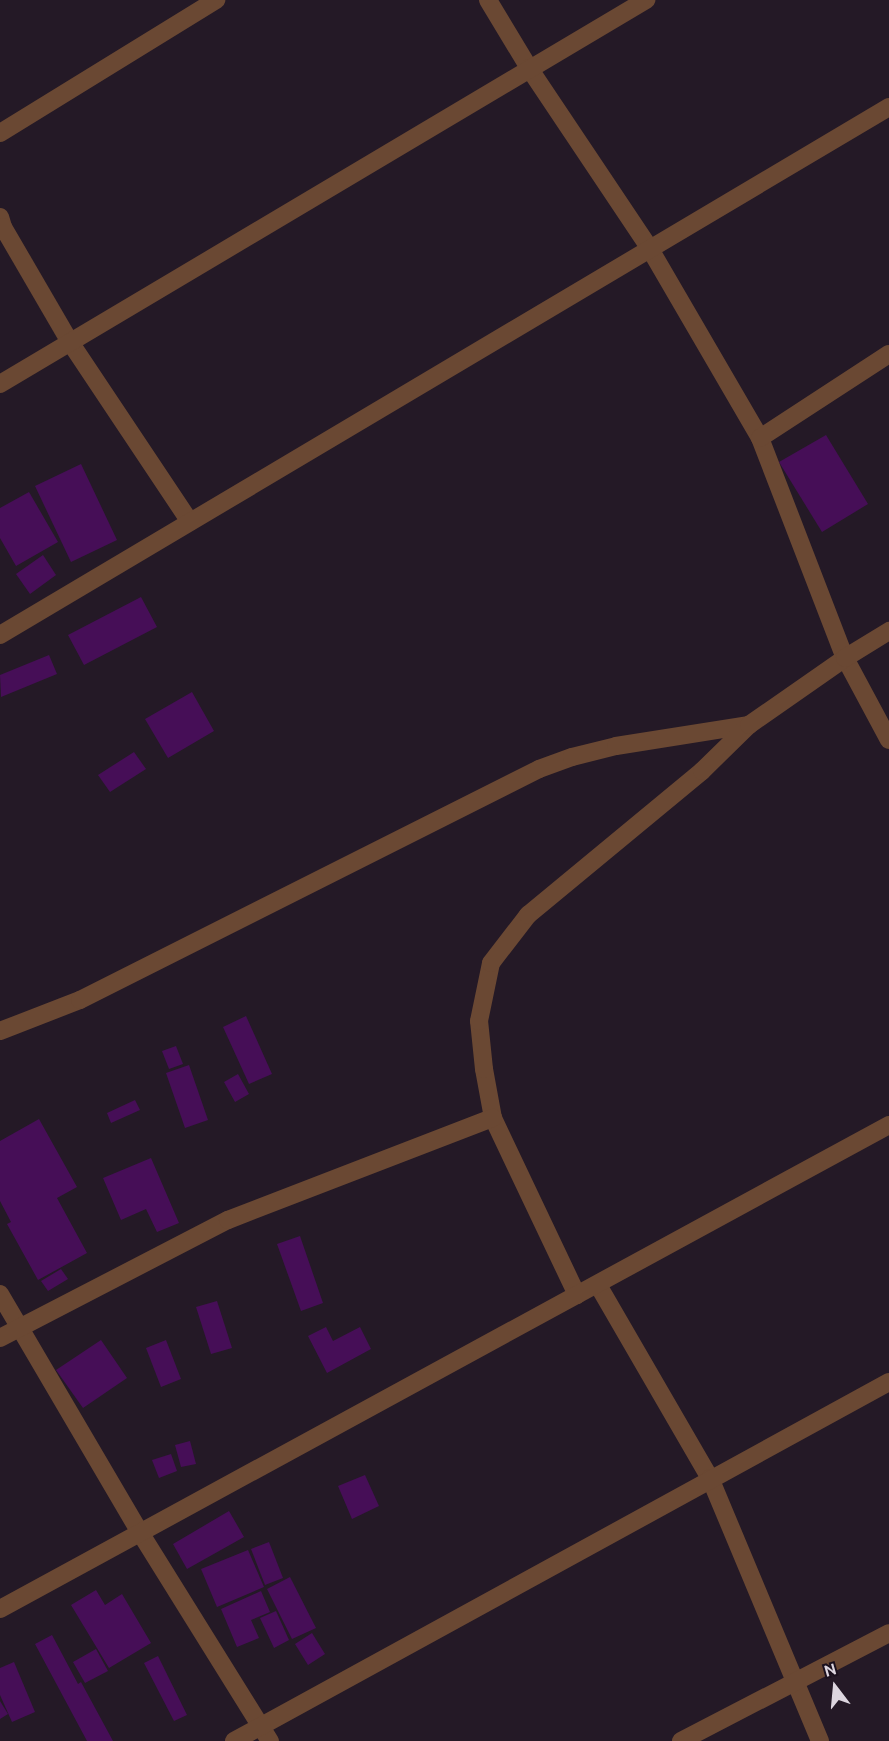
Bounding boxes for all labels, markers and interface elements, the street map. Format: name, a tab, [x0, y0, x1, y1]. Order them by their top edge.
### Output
north arrow	[805, 1657, 865, 1717]
text: N	[822, 1659, 838, 1680]

